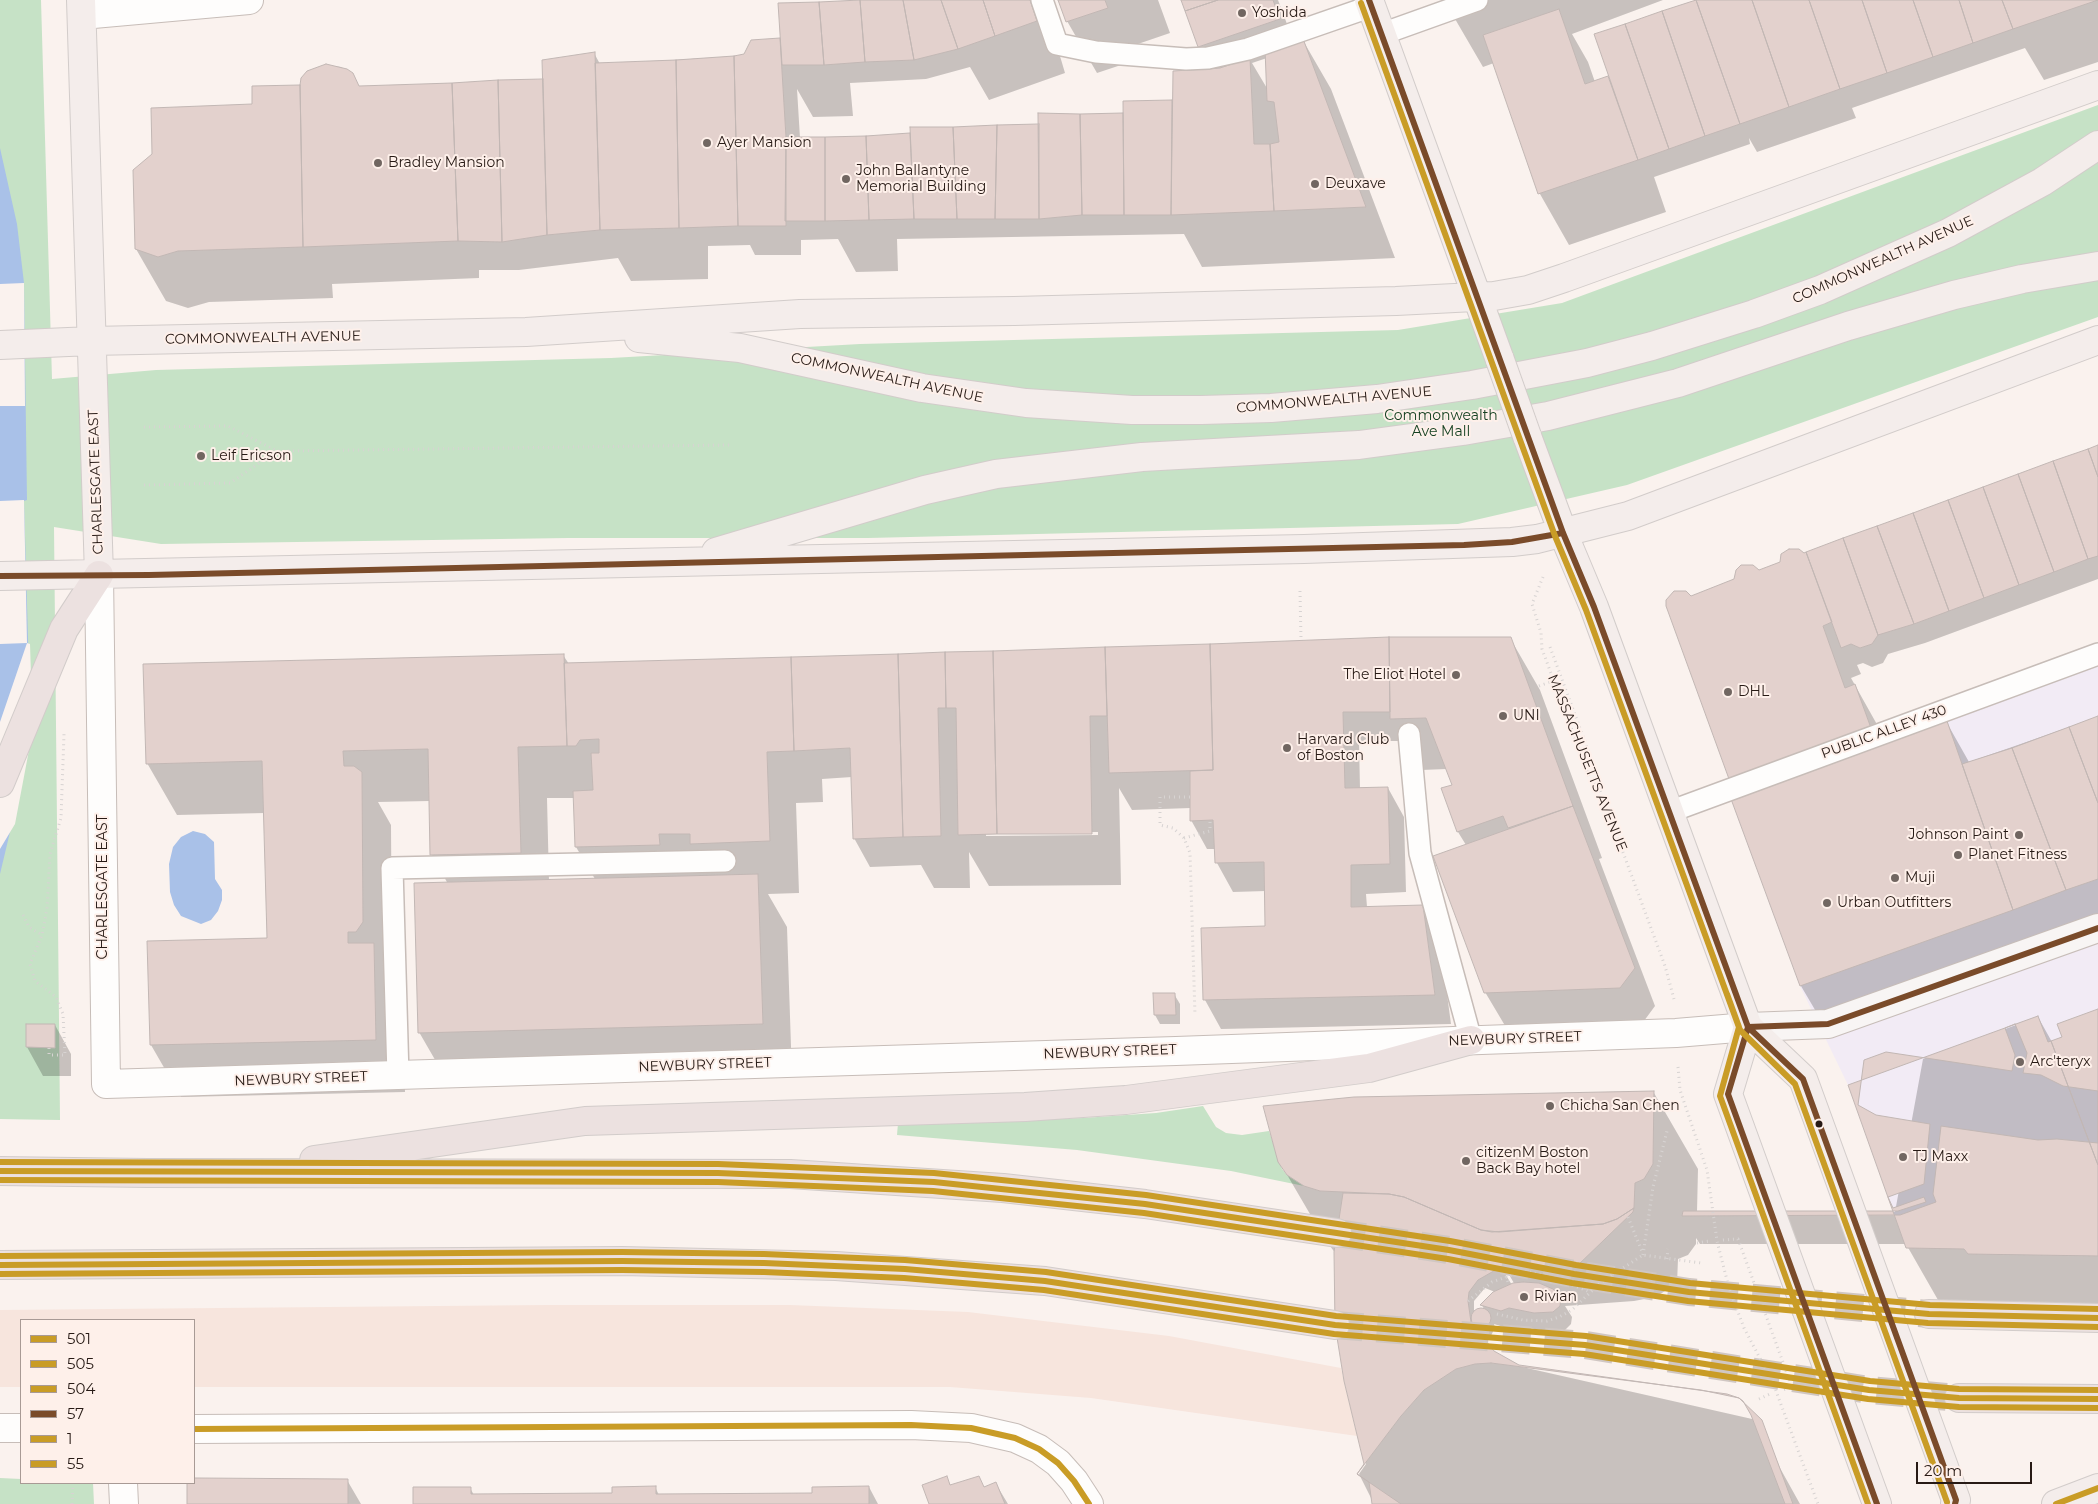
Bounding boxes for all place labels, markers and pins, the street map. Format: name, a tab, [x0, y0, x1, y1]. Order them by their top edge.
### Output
place label: Yoshida	[1252, 5, 1307, 21]
marker: Yoshida	[1236, 7, 1248, 19]
place label: Ayer Mansion	[717, 135, 812, 151]
marker: Ayer Mansion	[701, 137, 713, 149]
place label: Bradley Mansion	[388, 155, 505, 171]
marker: Bradley Mansion	[372, 157, 384, 169]
place label: John Ballantyne Memorial Building	[856, 163, 986, 196]
marker: John Ballantyne Memorial Building	[840, 173, 852, 185]
place label: Deuxave	[1325, 176, 1386, 192]
marker: Deuxave	[1309, 178, 1321, 190]
place label: Leif Ericson	[211, 448, 291, 464]
marker: Leif Ericson	[195, 450, 207, 462]
place label: The Eliot Hotel	[1344, 667, 1446, 683]
marker: The Eliot Hotel	[1450, 669, 1462, 681]
place label: DHL	[1738, 684, 1769, 700]
marker: DHL	[1722, 686, 1734, 698]
place label: UNI	[1513, 708, 1540, 724]
marker: UNI	[1497, 710, 1509, 722]
place label: Harvard Club of Boston	[1297, 732, 1389, 764]
marker: Harvard Club of Boston	[1281, 742, 1293, 754]
place label: Johnson Paint	[1909, 827, 2009, 843]
marker: Johnson Paint	[2013, 829, 2025, 841]
place label: Planet Fitness	[1968, 847, 2067, 863]
marker: Planet Fitness	[1952, 849, 1964, 861]
place label: Muji	[1905, 870, 1935, 886]
marker: Muji	[1889, 872, 1901, 884]
place label: Urban Outfitters	[1837, 895, 1951, 911]
marker: Urban Outfitters	[1821, 897, 1833, 909]
place label: Arc'teryx	[2030, 1054, 2090, 1070]
marker: Arc'teryx	[2014, 1056, 2026, 1068]
place label: Chicha San Chen	[1560, 1098, 1680, 1114]
marker: Chicha San Chen	[1544, 1100, 1556, 1112]
unlabelled marker	[1814, 1119, 1824, 1129]
place label: citizenM Boston Back Bay hotel	[1476, 1145, 1589, 1178]
place label: TJ Maxx	[1913, 1149, 1968, 1165]
marker: TJ Maxx	[1897, 1151, 1909, 1163]
marker: citizenM Boston Back Bay hotel	[1460, 1155, 1472, 1167]
place label: Rivian	[1534, 1289, 1577, 1305]
marker: Rivian	[1518, 1291, 1530, 1303]

